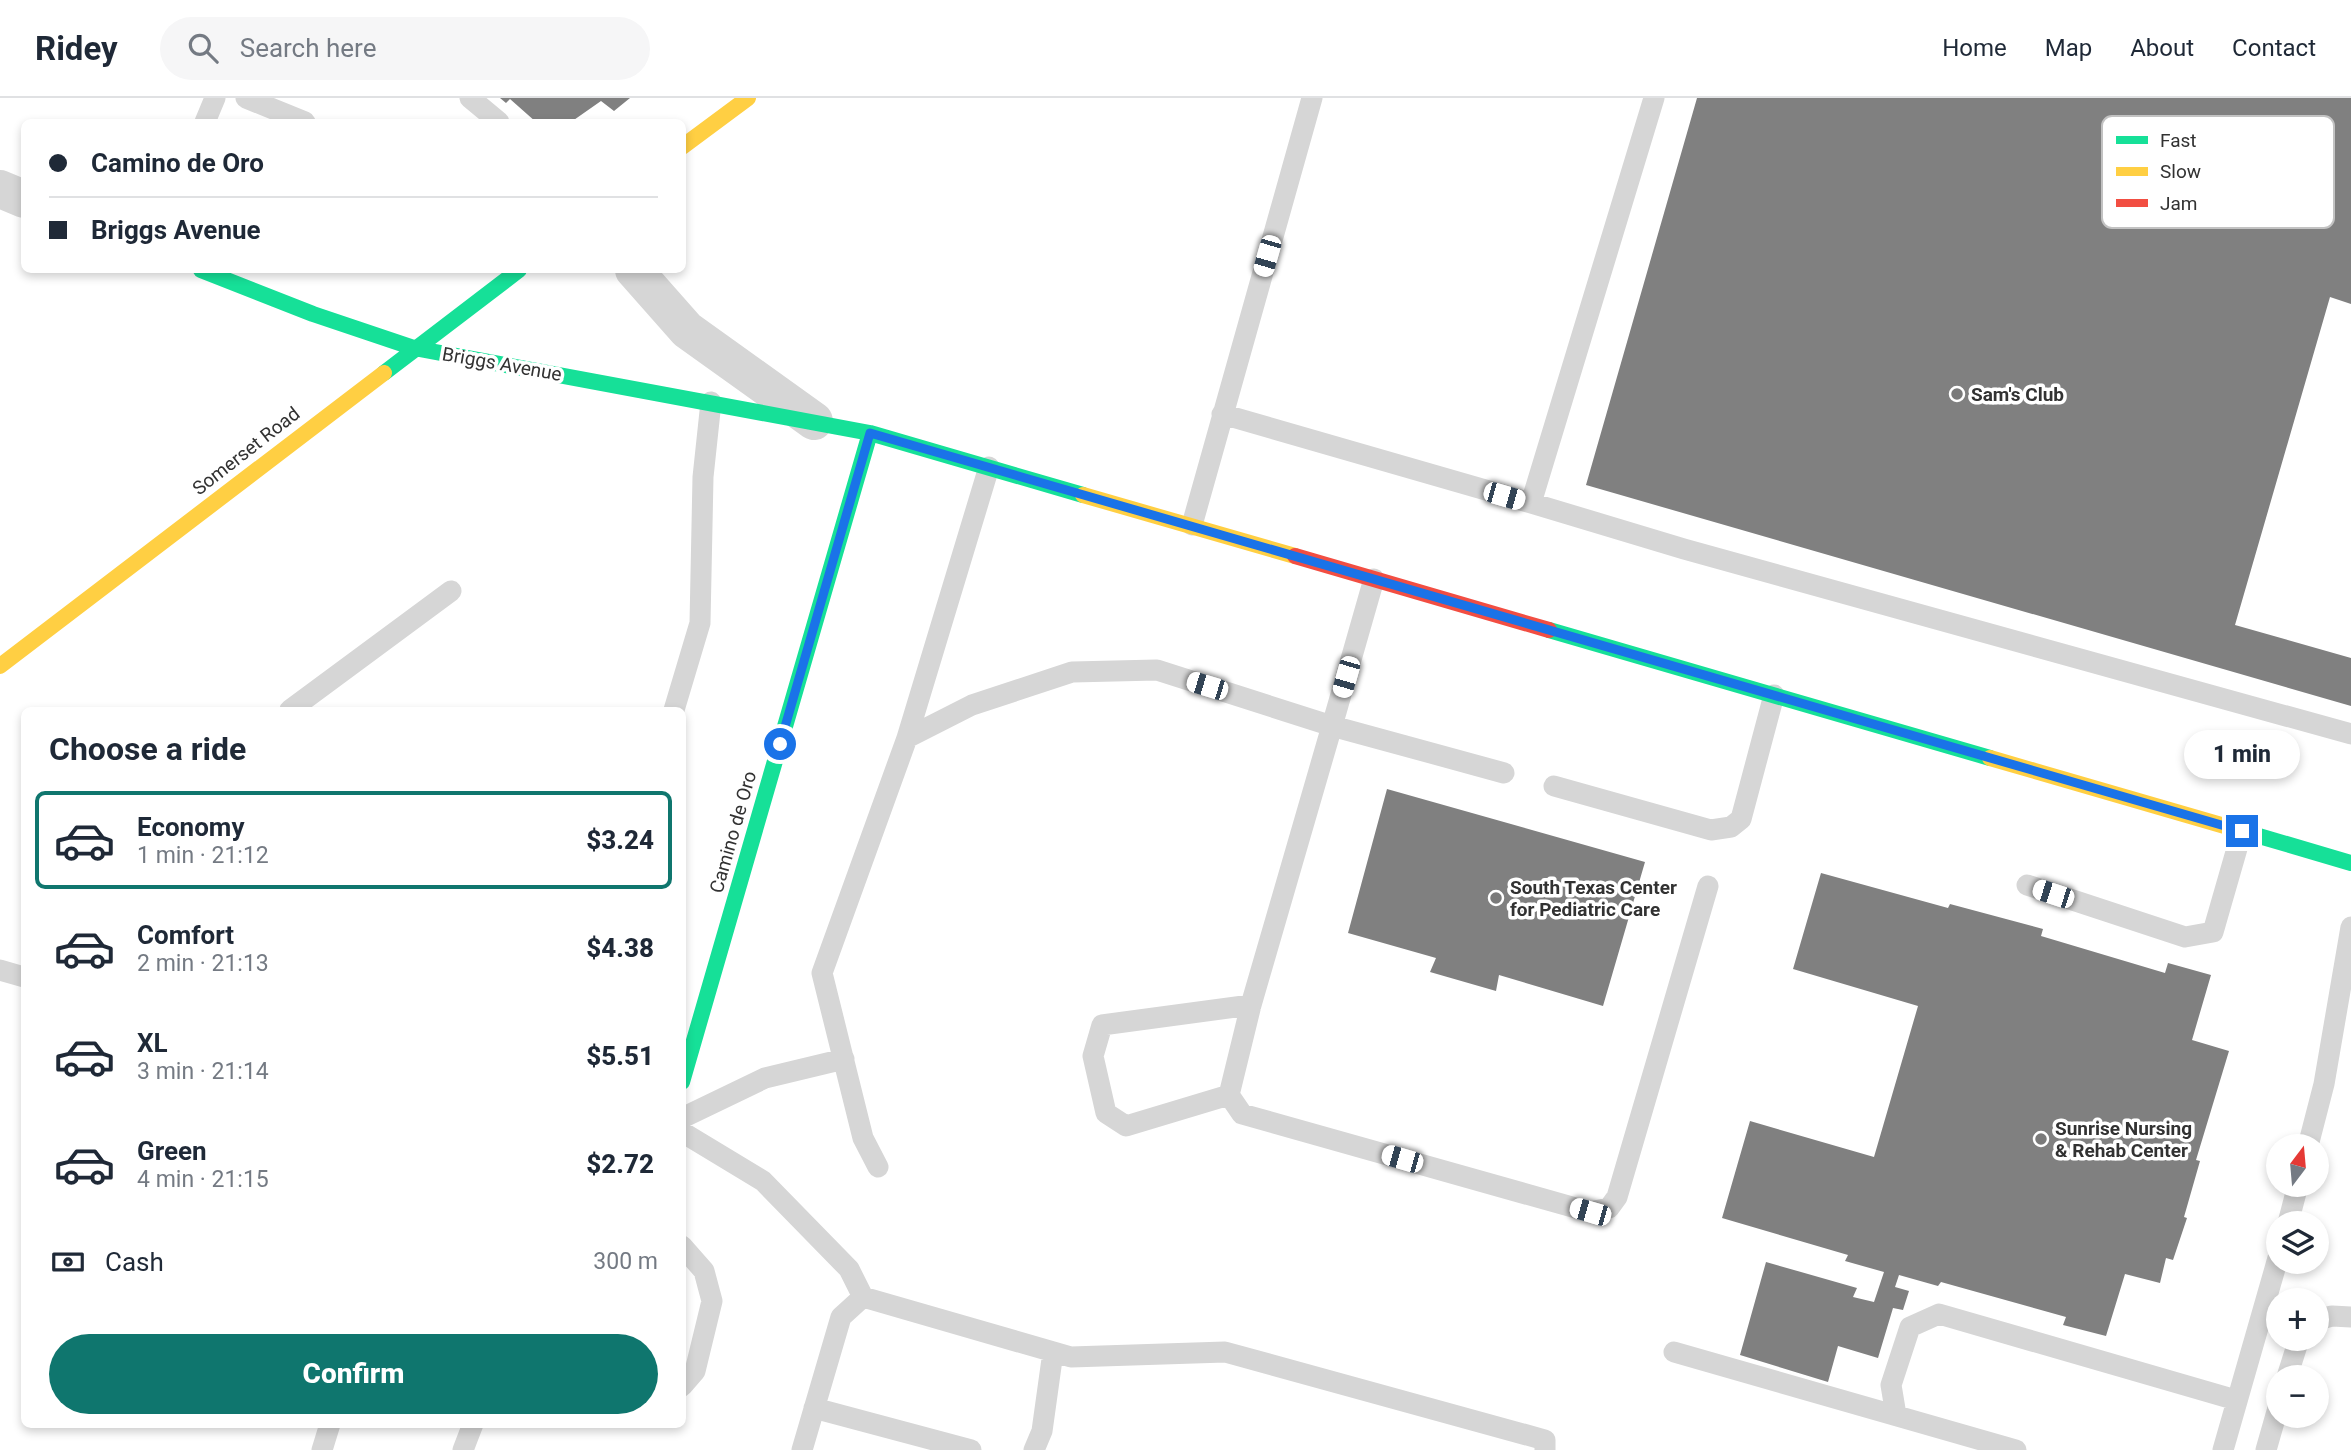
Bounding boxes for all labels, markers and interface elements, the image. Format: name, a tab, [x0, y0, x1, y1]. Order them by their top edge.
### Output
search box	[160, 17, 650, 80]
text: Ridey	[35, 29, 118, 68]
icon: search	[184, 29, 222, 67]
text: Search here	[240, 33, 376, 63]
text: Home	[1942, 34, 2007, 62]
text: Map	[2045, 34, 2092, 62]
text: About	[2130, 34, 2194, 62]
text: Contact	[2232, 34, 2316, 62]
legend	[2102, 116, 2334, 228]
text: Fast	[2160, 129, 2197, 152]
text: Camino de Oro	[91, 148, 264, 178]
text: Slow	[2160, 160, 2201, 183]
text: Jam	[2160, 192, 2197, 215]
text: Briggs Avenue	[91, 215, 261, 245]
car	[1252, 233, 1283, 279]
street label: Briggs Avenue	[440, 342, 564, 386]
place label: Sam's Club	[1971, 383, 2064, 406]
marker: Sam's Club	[1949, 386, 1965, 402]
street label: Somerset Road	[188, 402, 304, 500]
car	[1481, 480, 1528, 512]
car	[1331, 654, 1362, 700]
car	[1184, 670, 1231, 702]
route start	[764, 728, 796, 760]
text: Choose a ride	[49, 730, 246, 768]
callout: 1 min	[2184, 730, 2300, 778]
text: 1 min	[2213, 741, 2271, 768]
street label: Camino de Oro	[705, 768, 761, 896]
icon: car	[53, 809, 116, 872]
text: Economy	[137, 812, 244, 842]
route end	[2226, 815, 2258, 847]
text: $3.24	[586, 825, 654, 855]
text: 1 min · 21:12	[137, 842, 269, 869]
place label: South Texas Center for Pediatric Care	[1510, 876, 1677, 921]
car	[2030, 878, 2077, 910]
marker: South Texas Center for Pediatric Care	[1488, 890, 1504, 906]
icon: car	[53, 917, 116, 980]
text: Comfort	[137, 920, 234, 950]
text: $4.38	[586, 933, 654, 963]
text: 2 min · 21:13	[137, 950, 269, 977]
icon: car	[53, 1025, 116, 1088]
text: XL	[137, 1028, 168, 1058]
text: $5.51	[586, 1041, 654, 1071]
text: 3 min · 21:14	[137, 1058, 269, 1085]
place label: Sunrise Nursing & Rehab Center	[2055, 1117, 2192, 1162]
marker: Sunrise Nursing & Rehab Center	[2033, 1131, 2049, 1147]
icon: car	[53, 1133, 116, 1196]
north arrow	[2266, 1134, 2329, 1197]
map controls	[2266, 1134, 2329, 1428]
text: Green	[137, 1136, 207, 1166]
car	[1379, 1143, 1426, 1175]
text: $2.72	[586, 1149, 654, 1179]
text: 4 min · 21:15	[137, 1166, 269, 1193]
car	[1567, 1196, 1614, 1228]
button: layers	[2266, 1211, 2329, 1274]
icon: cash	[49, 1243, 87, 1281]
text: Cash	[105, 1247, 164, 1277]
text: 300 m	[593, 1248, 658, 1275]
button: +	[2266, 1288, 2329, 1351]
button: Confirm	[49, 1334, 658, 1414]
button: −	[2266, 1365, 2329, 1428]

